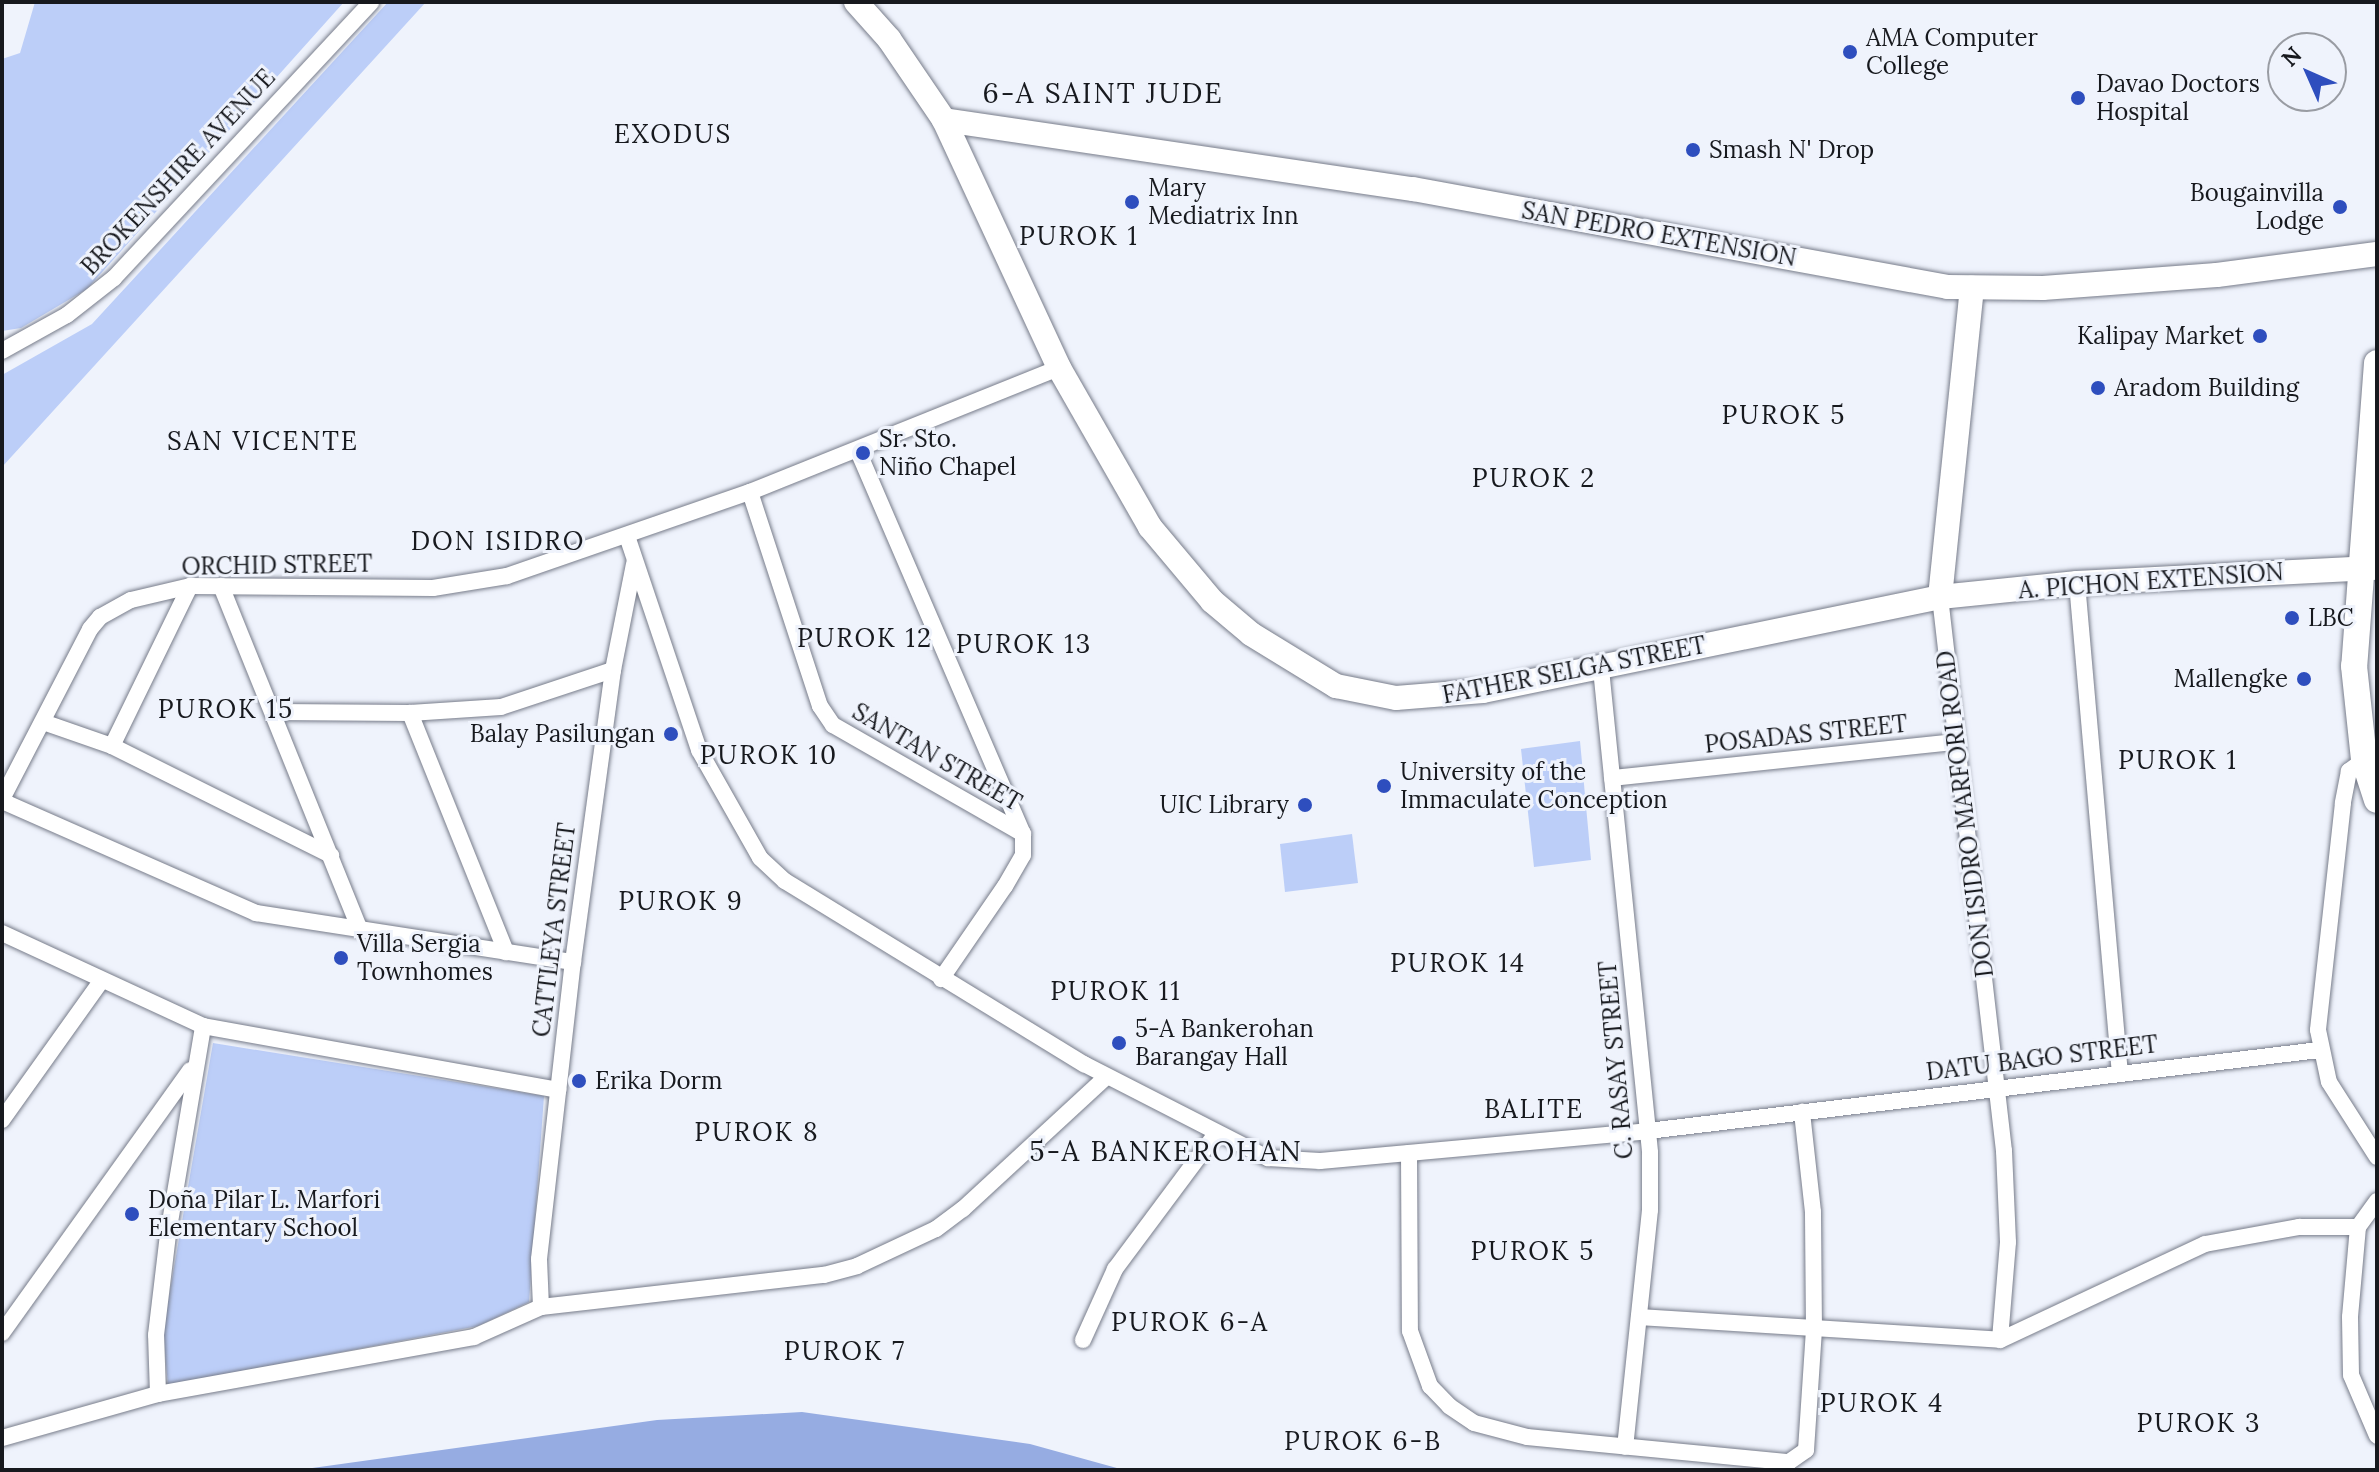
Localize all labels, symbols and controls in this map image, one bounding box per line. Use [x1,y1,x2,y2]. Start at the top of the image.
place label: AMA Computer College [1866,24,2038,80]
north arrow [2267,32,2347,112]
text: N [2276,41,2307,72]
marker: AMA Computer College [1841,43,1859,61]
street label: BROKENSHIRE AVENUE [75,63,281,281]
place label: Davao Doctors Hospital [2096,70,2260,126]
district label: 6-A SAINT JUDE [982,76,1224,110]
marker: Davao Doctors Hospital [2067,87,2089,109]
district label: EXODUS [614,118,732,150]
place label: Smash N' Drop [1709,136,1874,164]
marker: Smash N' Drop [1684,141,1702,159]
place label: Mary Mediatrix Inn [1148,174,1299,230]
place label: Bougainvilla Lodge [2190,179,2324,235]
marker: Mary Mediatrix Inn [1123,193,1141,211]
street label: SAN PEDRO EXTENSION [1519,196,1799,272]
marker: Bougainvilla Lodge [2331,198,2349,216]
district label: PUROK 1 [1019,220,1139,252]
place label: Kalipay Market [2077,322,2244,350]
marker: Kalipay Market [2251,327,2269,345]
place label: Aradom Building [2114,374,2299,402]
marker: Aradom Building [2089,379,2107,397]
district label: PUROK 5 [1722,399,1846,431]
district label: SAN VICENTE [167,425,359,457]
place label: Sr. Sto. Niño Chapel [879,425,1016,481]
marker: Sr. Sto. Niño Chapel [854,444,872,462]
district label: PUROK 2 [1472,462,1596,494]
district label: DON ISIDRO [411,525,585,557]
street label: ORCHID STREET [181,549,373,581]
street label: A. PICHON EXTENSION [2017,557,2285,605]
place label: LBC [2308,604,2354,632]
marker: LBC [2283,609,2301,627]
district label: PUROK 12 [797,622,933,654]
district label: PUROK 13 [956,628,1092,660]
street label: FATHER SELGA STREET [1440,630,1708,710]
street label: DON ISIDRO MARFORI ROAD [1931,649,1999,979]
place label: Mallengke [2173,665,2288,693]
marker: Mallengke [2295,670,2313,688]
district label: PUROK 15 [158,693,294,725]
street label: SANTAN STREET [847,697,1027,817]
street label: POSADAS STREET [1703,709,1909,759]
place label: Balay Pasilungan [470,720,655,748]
marker: Balay Pasilungan [662,725,680,743]
district label: PUROK 10 [700,739,838,771]
district label: PUROK 1 [2118,744,2238,776]
place label: University of the Immaculate Conception [1400,758,1668,814]
marker: University of the Immaculate Conception [1375,777,1393,795]
place label: UIC Library [1159,791,1289,819]
marker: UIC Library [1296,796,1314,814]
street label: CATTLEYA STREET [527,821,581,1039]
district label: PUROK 9 [618,885,744,917]
place label: Villa Sergia Townhomes [357,930,493,986]
district label: PUROK 14 [1390,947,1526,979]
marker: Villa Sergia Townhomes [332,949,350,967]
street label: C. RASAY STREET [1593,960,1639,1160]
district label: PUROK 11 [1050,975,1182,1007]
place label: 5-A Bankerohan Barangay Hall [1135,1015,1314,1071]
street label: DATU BAGO STREET [1924,1029,2160,1087]
marker: 5-A Bankerohan Barangay Hall [1110,1034,1128,1052]
place label: Erika Dorm [595,1067,722,1095]
marker: Erika Dorm [570,1072,588,1090]
district label: BALITE [1484,1093,1584,1125]
district label: PUROK 8 [694,1116,820,1148]
district label: 5-A BANKEROHAN [1029,1134,1303,1168]
place label: Doña Pilar L. Marfori Elementary School [148,1186,380,1242]
marker: Doña Pilar L. Marfori Elementary School [123,1205,141,1223]
district label: PUROK 5 [1471,1235,1595,1267]
district label: PUROK 6-A [1111,1306,1269,1338]
district label: PUROK 7 [784,1335,906,1367]
district label: PUROK 4 [1820,1387,1944,1419]
district label: PUROK 3 [2136,1407,2262,1439]
district label: PUROK 6-B [1284,1425,1442,1457]

